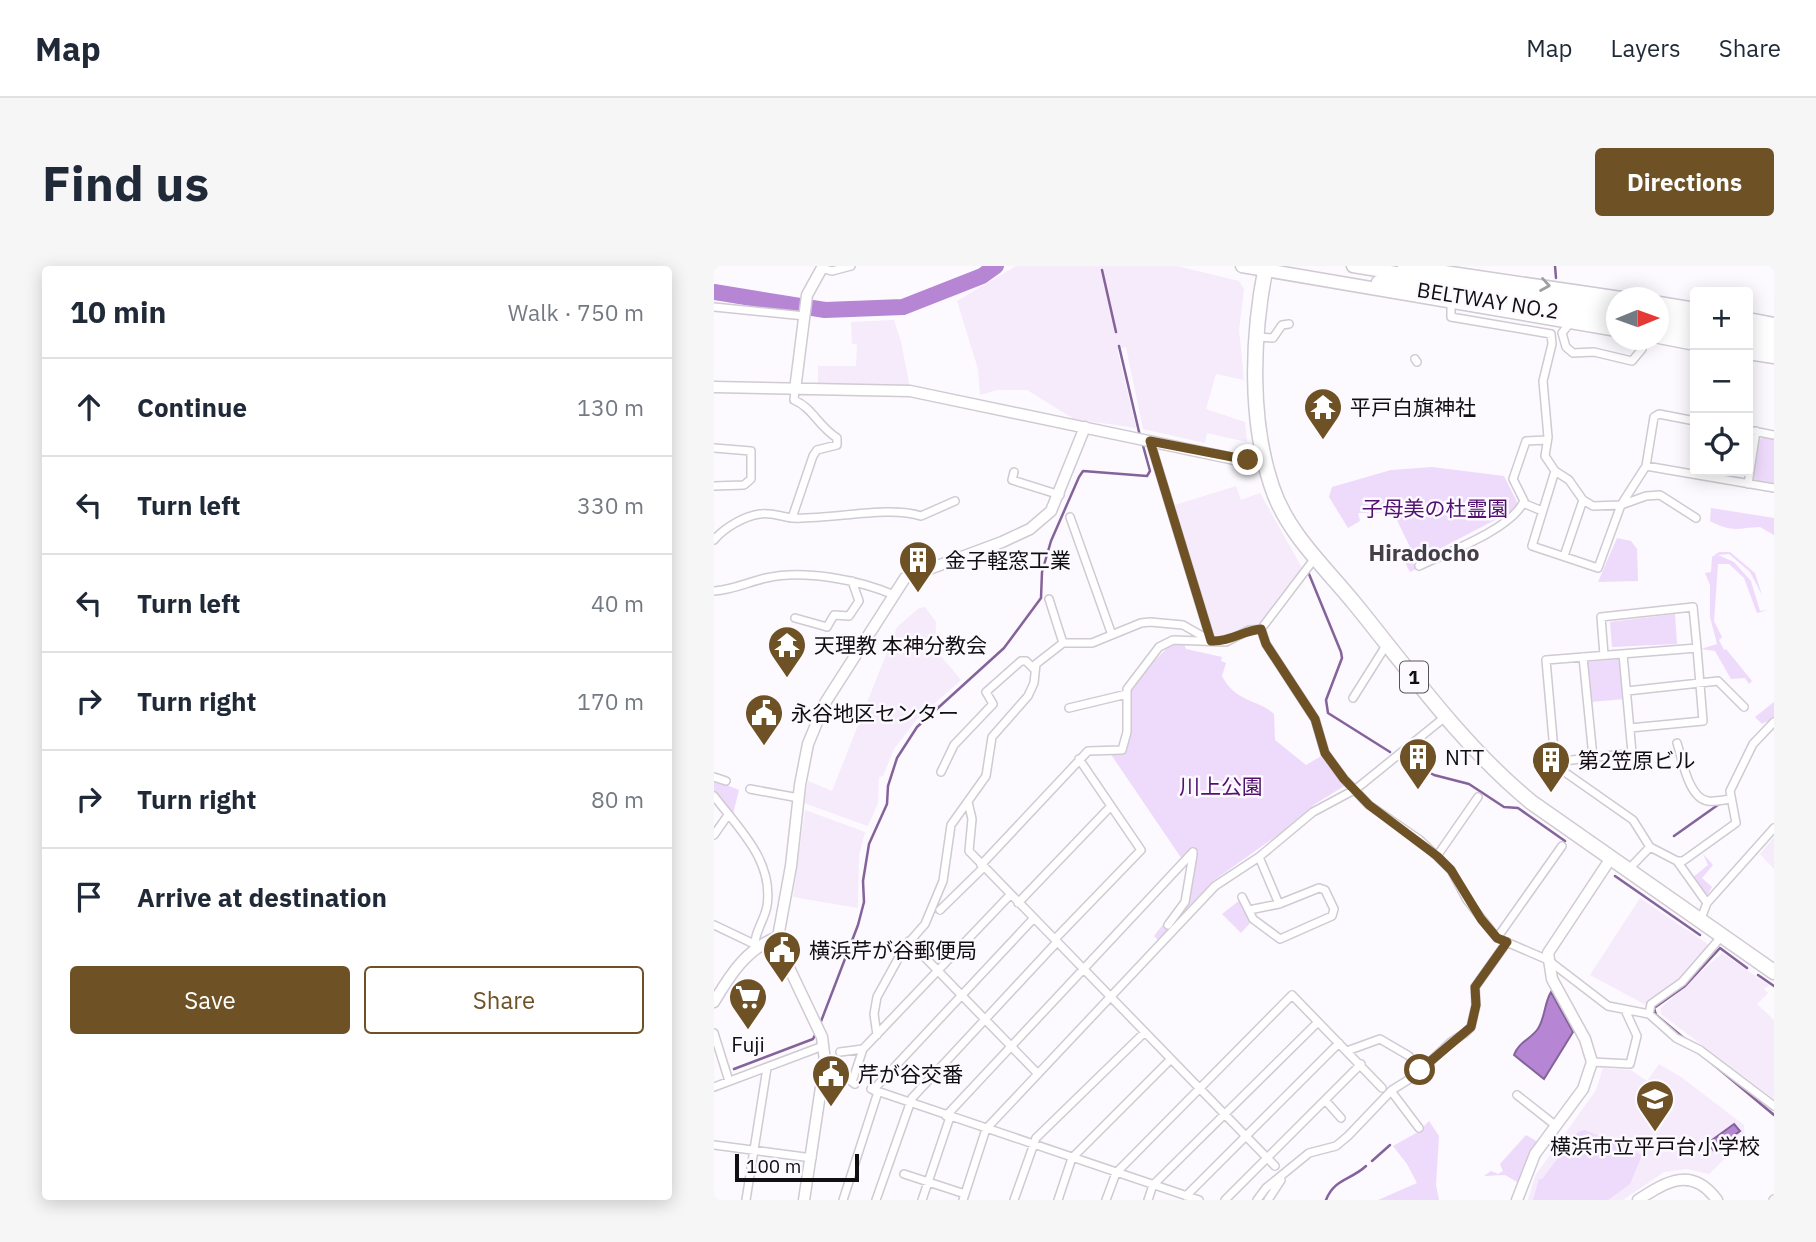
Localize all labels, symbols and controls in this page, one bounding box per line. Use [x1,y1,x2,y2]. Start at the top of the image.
text: Map [35,27,101,70]
text: Map [1526,32,1573,64]
text: Layers [1611,32,1681,64]
text: Share [1719,32,1781,64]
button: Directions [1595,148,1774,216]
text: Find us [42,151,209,214]
street label: BELTWAY NO.2 [1415,275,1561,325]
one-way arrow [1539,277,1551,292]
north arrow [1606,287,1669,350]
map controls [1690,287,1753,476]
button: + [1690,287,1753,350]
text: 10 min [70,292,166,331]
text: Walk · 750 m [508,297,644,327]
button: − [1690,350,1753,413]
temple icon: 平戸白旗神社 [1302,386,1344,441]
icon: ahead [70,388,108,426]
text: Continue [137,390,247,424]
text: 130 m [577,392,644,422]
place label: 平戸白旗神社 [1350,393,1476,421]
button: locate [1690,413,1753,476]
route end [1232,444,1263,475]
icon: left [70,486,108,524]
text: Turn left [137,488,240,522]
text: 330 m [577,490,644,520]
park label: 子母美の杜霊園 [1362,494,1509,522]
district label: Hiradocho [1369,537,1479,567]
building icon: 金子軽窓工業 [897,539,939,594]
place label: 金子軽窓工業 [945,546,1071,574]
icon: left [70,584,108,622]
text: Turn left [137,586,240,620]
text: 40 m [591,588,644,618]
temple icon: 天理教 本神分教会 [766,624,808,679]
place label: 天理教 本神分教会 [814,631,987,659]
road number: 1 [1400,662,1428,692]
icon: right [70,682,108,720]
text: Turn right [137,684,256,718]
text: 170 m [577,686,644,716]
public building icon: 永谷地区センター [743,692,785,747]
place label: 永谷地区センター [791,699,959,727]
building icon: NTT [1397,736,1439,791]
building icon: 第2笠原ビル [1530,739,1572,794]
place label: NTT [1445,743,1484,771]
place label: 第2笠原ビル [1578,746,1696,774]
park label: 川上公園 [1179,772,1263,800]
icon: right [70,780,108,818]
text: Turn right [137,782,256,816]
text: 80 m [591,784,644,814]
icon: arrive [70,878,108,916]
text: Arrive at destination [137,880,387,914]
public building icon: 横浜芹が谷郵便局 [761,929,803,984]
place label: 横浜芹が谷郵便局 [809,936,977,964]
button: Save [70,966,350,1034]
button: Share [364,966,644,1034]
supermarket icon: Fuji [727,976,769,1031]
place label: Fuji [731,1030,765,1058]
public building icon: 芹が谷交番 [810,1053,852,1108]
route start [1404,1054,1435,1085]
place label: 芹が谷交番 [858,1060,963,1088]
school or university icon: 横浜市立平戸台小学校 [1634,1078,1676,1133]
place label: 横浜市立平戸台小学校 [1550,1132,1760,1160]
scale bar [735,1151,859,1183]
text: 100 m [746,1154,801,1178]

